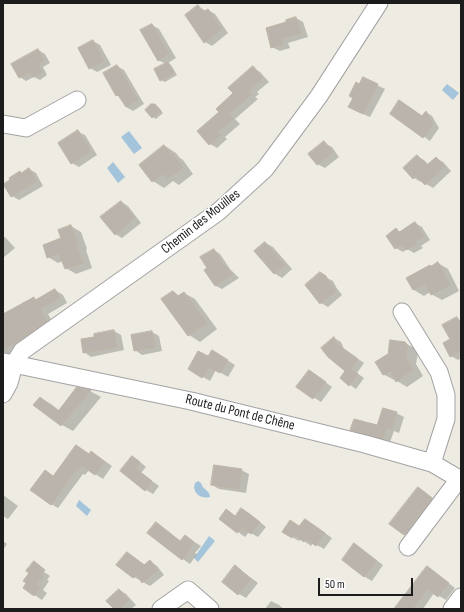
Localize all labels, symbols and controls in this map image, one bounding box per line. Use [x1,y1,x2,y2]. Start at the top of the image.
street label: Chemin des Mouilles [158,186,244,258]
street label: Route du Pont de Chêne [184,391,296,435]
scale bar [320,570,415,596]
text: 50 m [325,577,345,592]

